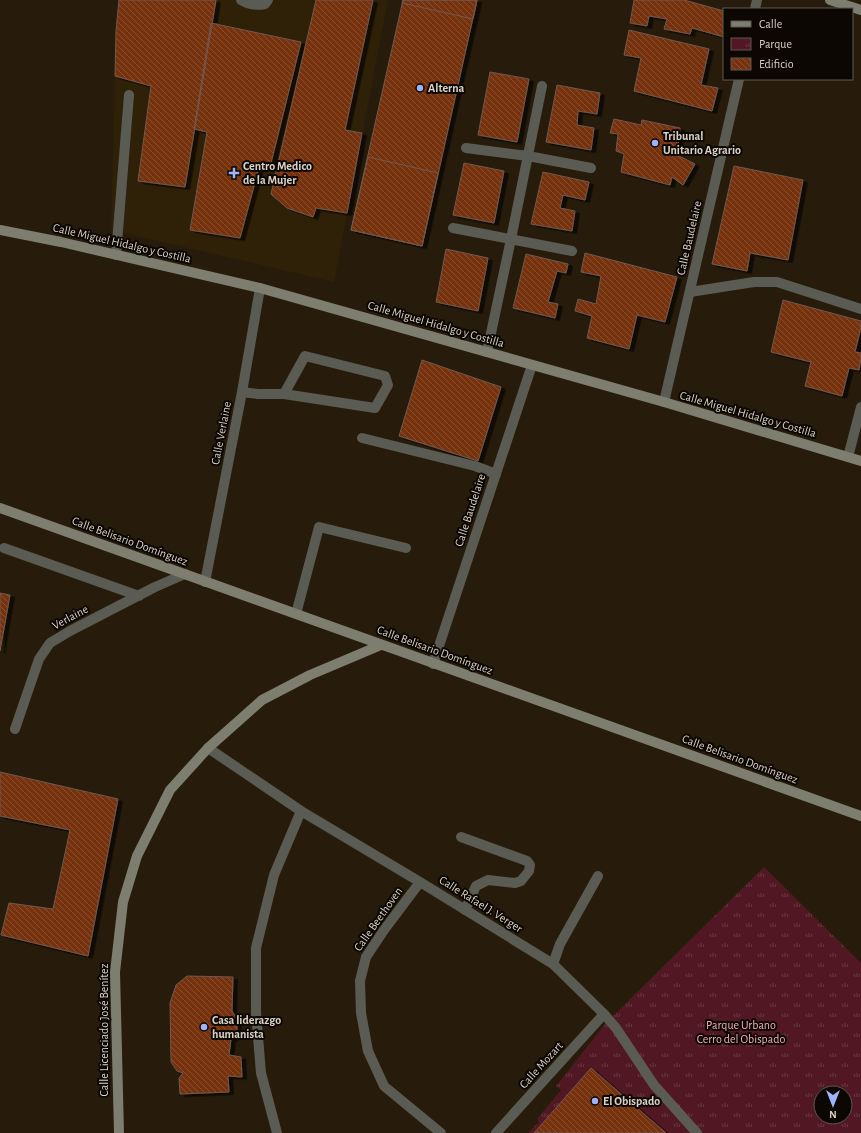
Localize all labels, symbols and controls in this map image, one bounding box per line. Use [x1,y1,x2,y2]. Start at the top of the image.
legend [723,8,853,80]
text: Calle [759,18,782,30]
text: Parque [759,38,792,50]
text: Edificio [759,58,794,70]
place label: Alterna [428,82,465,94]
marker: Alterna [415,83,425,93]
place label: Tribunal Unitario Agrario [663,130,741,156]
marker: Tribunal Unitario Agrario [650,138,660,148]
place label: Centro Medico de la Mujer [243,160,312,187]
marker: Centro Medico de la Mujer [228,167,240,179]
street label: Calle Baudelaire [675,200,703,276]
street label: Calle Miguel Hidalgo y Costilla [52,221,193,266]
street label: Calle Miguel Hidalgo y Costilla [366,299,506,350]
street label: Calle Miguel Hidalgo y Costilla [678,389,818,440]
street label: Calle Verlaine [209,400,233,466]
street label: Calle Baudelaire [453,472,487,548]
street label: Calle Belisario Domínguez [71,514,189,568]
street label: Verlaine [50,603,90,631]
street label: Calle Belisario Domínguez [376,623,494,677]
street label: Calle Belisario Domínguez [681,732,799,786]
street label: Calle Rafael J. Verger [437,874,525,934]
street label: Calle Beethoven [352,885,404,953]
street label: Calle Licenciado José Benítez [98,963,110,1097]
place label: Casa liderazgo humanista [212,1014,281,1040]
park label: Parque Urbano Cerro del Obispado [697,1019,785,1045]
marker: Casa liderazgo humanista [199,1022,209,1032]
street label: Calle Mozart [517,1039,565,1091]
north arrow [813,1085,853,1125]
place label: El Obispado [603,1095,660,1107]
marker: El Obispado [590,1096,600,1106]
text: N [829,1109,837,1120]

